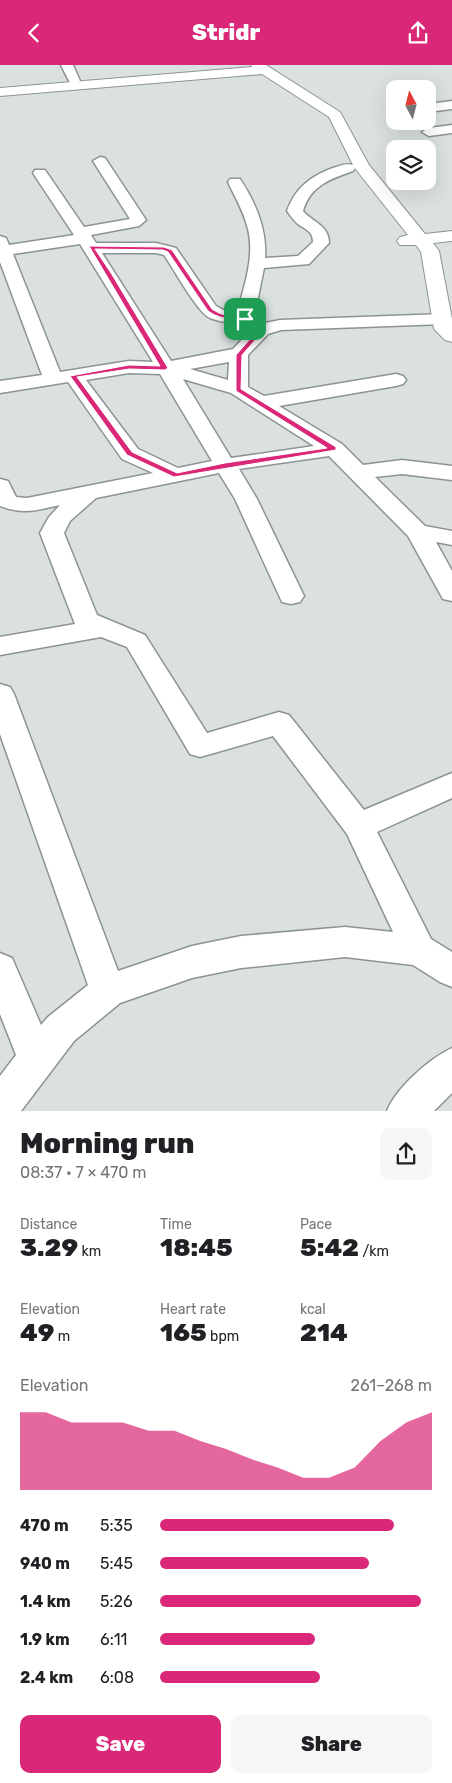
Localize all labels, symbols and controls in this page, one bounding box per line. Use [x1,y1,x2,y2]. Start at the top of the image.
icon: back [20,19,48,47]
text: Stridr [192,19,260,46]
icon: share [404,19,432,47]
north arrow [386,80,436,130]
map controls [386,80,436,190]
button: layers [386,140,436,190]
pin [224,298,266,340]
icon: arrive [231,305,259,333]
text: Morning run [20,1127,194,1160]
button: share [380,1128,432,1180]
text: 08:37 · 7 × 470 m [20,1163,147,1182]
text: Distance [20,1216,77,1233]
text: Time [160,1216,192,1233]
text: Pace [300,1216,332,1233]
text: 3.29 [20,1233,78,1262]
text: 18:45 [160,1233,233,1262]
text: 5:42 [300,1233,359,1262]
text: km [78,1243,101,1260]
text: /km [359,1243,389,1260]
text: Elevation [20,1301,80,1318]
text: Heart rate [160,1301,226,1318]
text: kcal [300,1301,326,1318]
text: 49 [20,1318,54,1347]
text: 165 [160,1318,207,1347]
text: 214 [300,1318,348,1347]
text: m [54,1328,70,1345]
text: bpm [207,1328,239,1345]
text: Elevation [20,1376,89,1395]
text: 261–268 m [351,1376,432,1395]
text: 470 m [20,1516,69,1535]
text: 5:35 [100,1516,133,1535]
text: 940 m [20,1554,70,1573]
text: 5:45 [100,1554,133,1573]
text: 1.4 km [20,1592,71,1611]
text: 5:26 [100,1592,133,1611]
text: 1.9 km [20,1630,70,1649]
text: 6:11 [100,1630,127,1649]
text: 2.4 km [20,1668,73,1687]
text: 6:08 [100,1668,134,1687]
button: Save [20,1715,221,1773]
button: Share [231,1715,432,1773]

